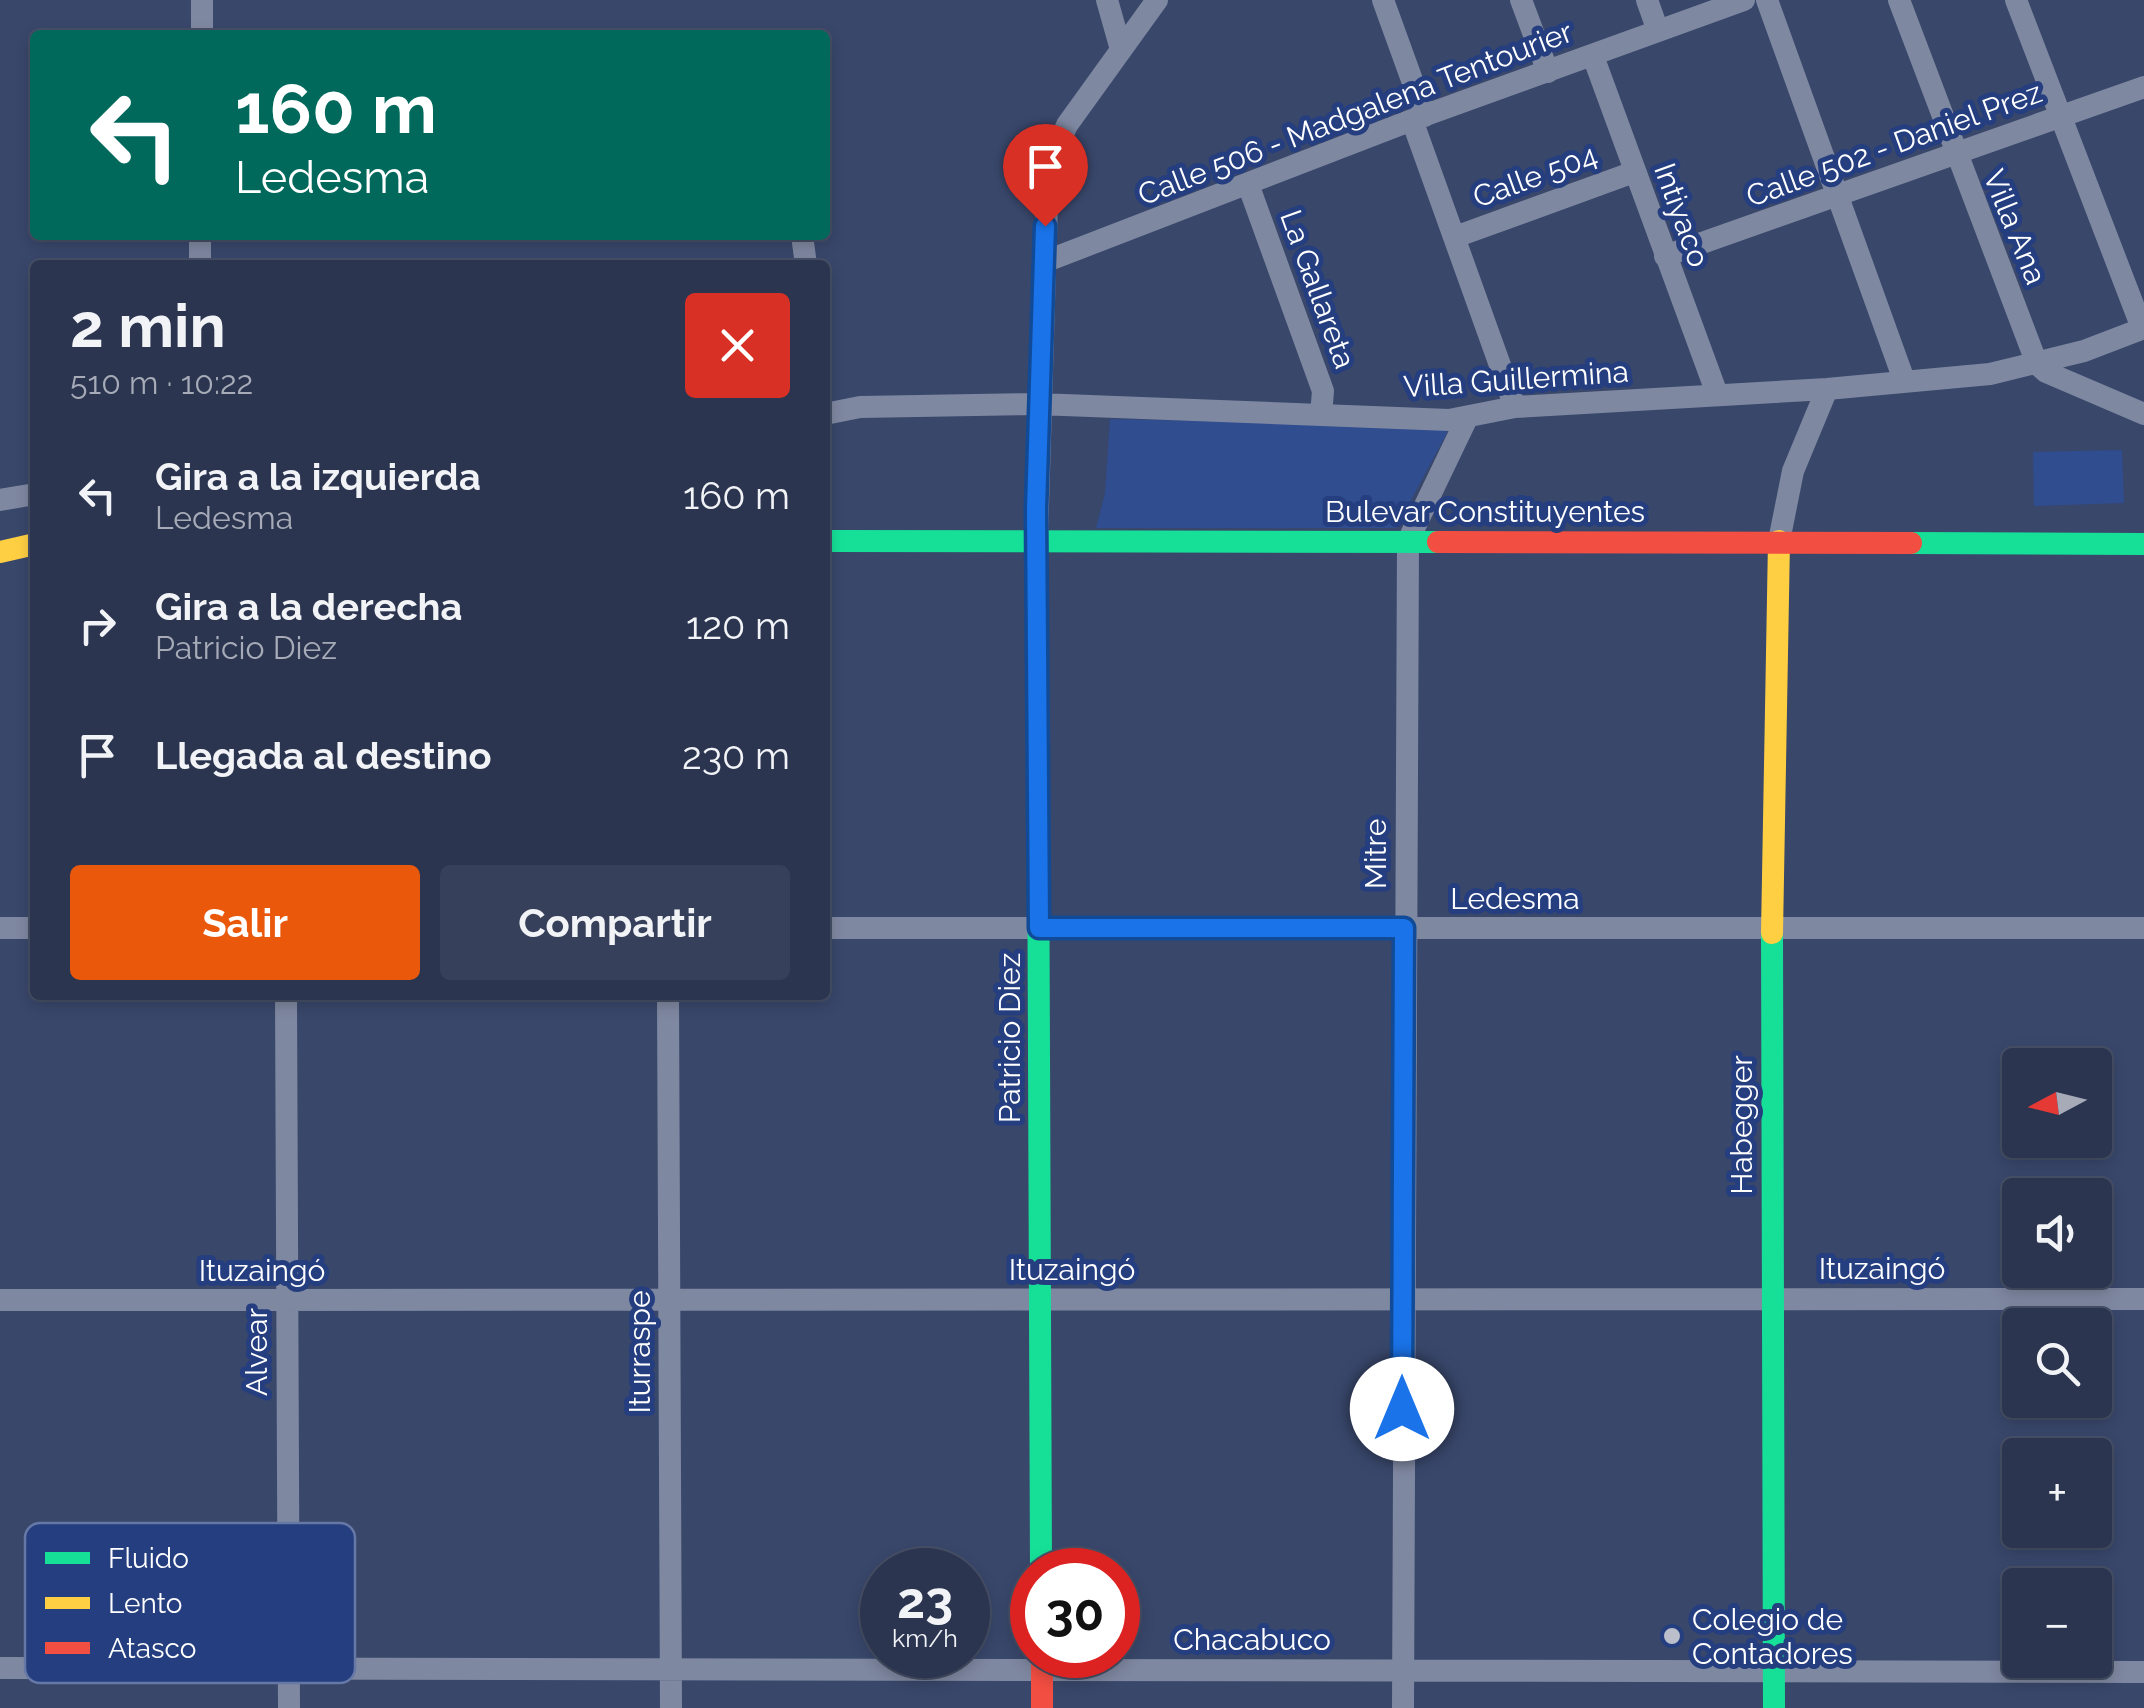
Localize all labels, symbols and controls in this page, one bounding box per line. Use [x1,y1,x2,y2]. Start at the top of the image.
street label: Calle 506 - Madgalena Tentourier [1133,14,1577,212]
text: 160 m [235,67,437,149]
icon: left [70,70,200,200]
street label: Calle 502 - Daniel Prez [1741,74,2047,214]
pin [1003,124,1088,227]
street label: Calle 504 [1468,137,1602,215]
icon: arrive [1018,139,1073,194]
text: Ledesma [235,151,429,204]
street label: Intiyaco [1647,158,1717,272]
street label: Villa Ana [1976,165,2054,289]
street label: La Gallareta [1273,205,1363,373]
text: 2 min [70,291,226,361]
button: close [685,293,790,398]
street label: Villa Guillermina [1402,354,1630,404]
text: 510 m · 10:22 [70,364,253,401]
text: Gira a la izquierda [155,454,481,499]
icon: left [70,468,125,523]
text: 160 m [683,473,790,518]
street label: Bulevar Constituyentes [1325,494,1645,529]
text: Ledesma [155,499,293,536]
text: Gira a la derecha [155,584,462,629]
icon: right [70,598,125,653]
text: 120 m [686,603,790,648]
text: Patricio Diez [155,629,337,666]
icon: arrive [70,728,125,783]
text: Llegada al destino [155,733,492,778]
text: 230 m [682,733,790,778]
street label: Mitre [1358,819,1393,889]
button: Salir [70,865,420,980]
button: Compartir [440,865,790,980]
street label: Ledesma [1450,881,1580,916]
street label: Patricio Diez [992,953,1027,1123]
north arrow [2002,1048,2112,1158]
map controls [2002,1048,2112,1678]
street label: Habegger [1724,1055,1759,1195]
button: sound [2002,1178,2112,1288]
street label: Ituzaingó [1819,1251,1945,1286]
street label: Ituzaingó [1009,1252,1135,1287]
street label: Ituzaingó [199,1253,325,1288]
street label: Iturraspe [622,1290,657,1414]
street label: Alvear [239,1308,274,1396]
button: search [2002,1308,2112,1418]
position arrow [1350,1357,1454,1461]
button: + [2002,1438,2112,1548]
legend [25,1523,355,1683]
text: Fluido [108,1542,189,1575]
speed limit sign: 30 [1010,1548,1140,1678]
button: − [2002,1568,2112,1678]
text: 23 [897,1571,953,1630]
text: Lento [108,1587,182,1620]
place label: Colegio de Contadores [1692,1602,1853,1671]
street label: Chacabuco [1173,1622,1331,1657]
text: km/h [892,1623,958,1653]
marker: Colegio de Contadores [1661,1625,1683,1647]
text: Atasco [108,1632,196,1665]

